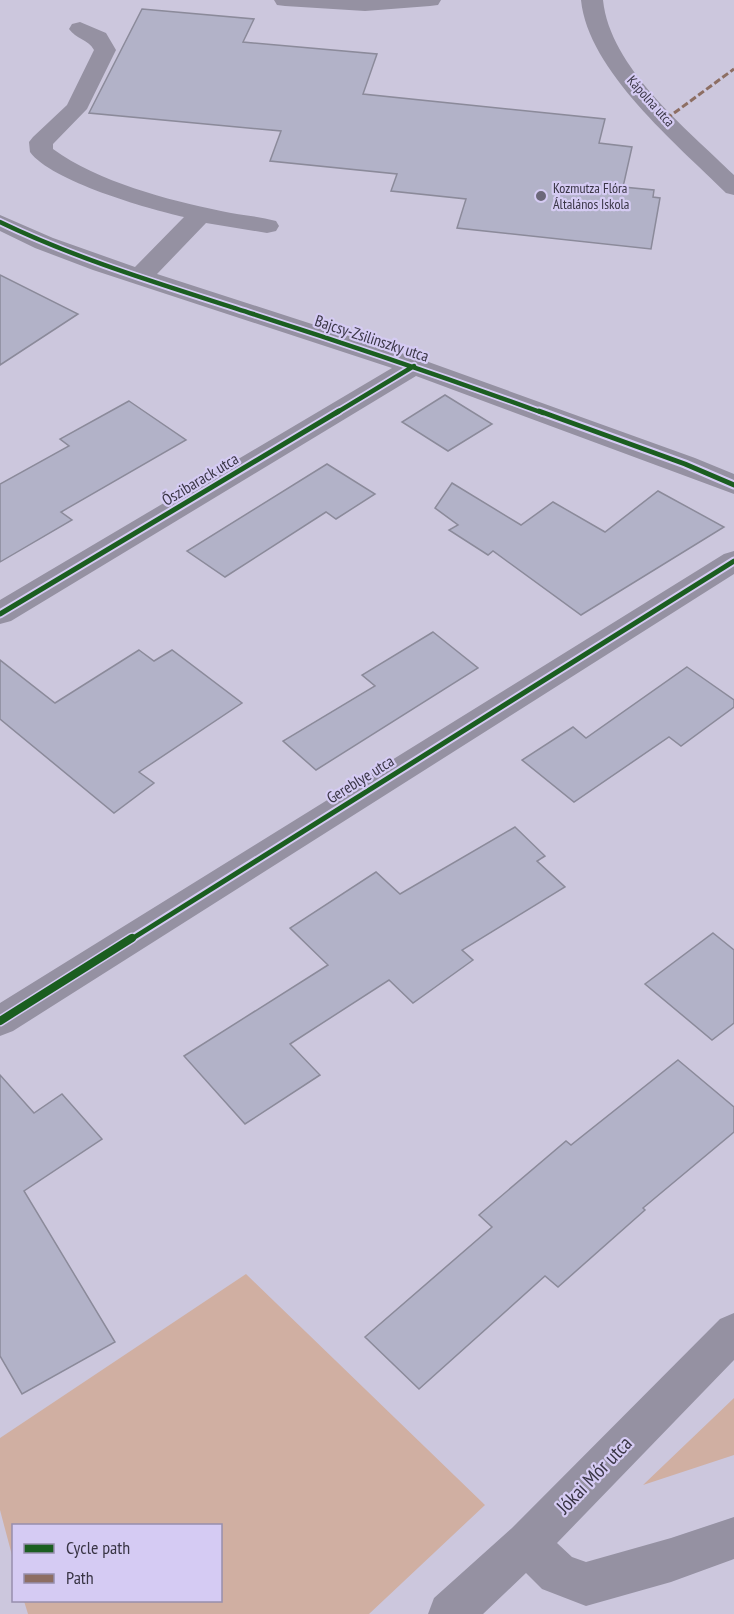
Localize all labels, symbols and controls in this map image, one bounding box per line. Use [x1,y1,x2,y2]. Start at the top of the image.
street label: Kápolna utca [623,72,679,130]
place label: Kozmutza Flóra Általános Iskola [553,179,629,213]
marker: Kozmutza Flóra Általános Iskola [534,189,548,203]
street label: Bajcsy-Zsilinszky utca [312,310,432,366]
street label: Őszibarack utca [158,448,242,510]
street label: Gereblye utca [323,751,397,807]
street label: Jókai Mór utca [550,1431,637,1520]
legend [12,1524,222,1602]
text: Cycle path [66,1536,130,1559]
text: Path [66,1566,94,1589]

